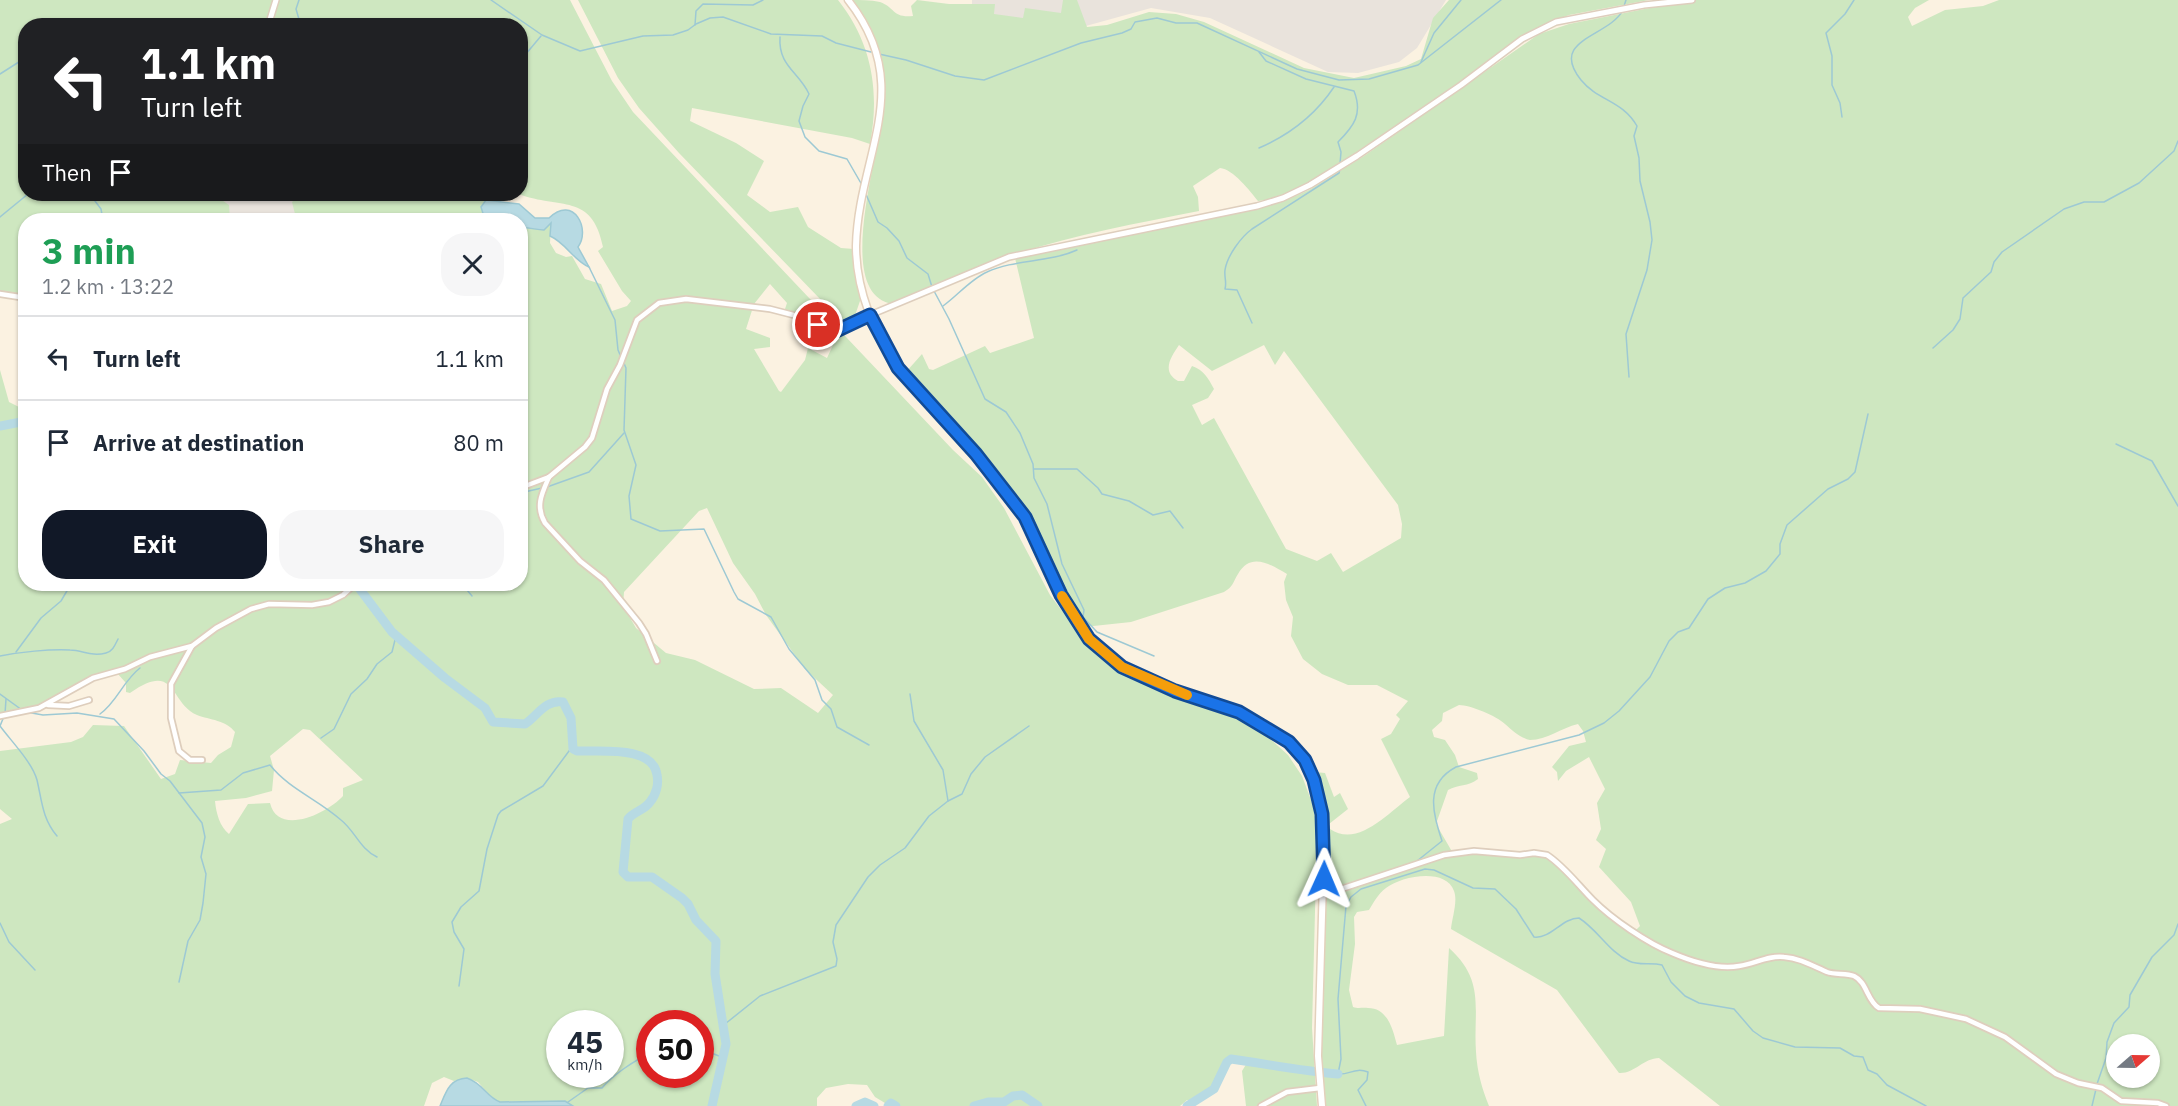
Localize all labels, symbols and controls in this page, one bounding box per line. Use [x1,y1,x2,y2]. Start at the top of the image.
text: 1.1 km [141,36,276,91]
icon: left [42,42,120,120]
text: Turn left [141,89,242,124]
icon: arrive [104,156,137,189]
text: Then [42,158,92,187]
text: 3 min [42,227,136,274]
button: close [441,233,504,296]
text: 1.2 km · 13:22 [42,273,174,300]
pin [792,299,843,350]
icon: arrive [801,308,834,341]
icon: left [42,342,75,375]
text: Turn left [93,344,181,373]
text: 1.1 km [436,344,504,373]
icon: arrive [42,426,75,459]
text: Arrive at destination [93,428,304,457]
text: 80 m [453,428,504,457]
button: Exit [42,510,267,579]
button: Share [279,510,504,579]
position arrow [1292,847,1356,911]
speed limit sign: 50 [636,1010,714,1088]
text: 45 [567,1022,603,1061]
north arrow [2106,1034,2160,1088]
map controls [2106,1034,2160,1088]
text: km/h [567,1055,603,1074]

